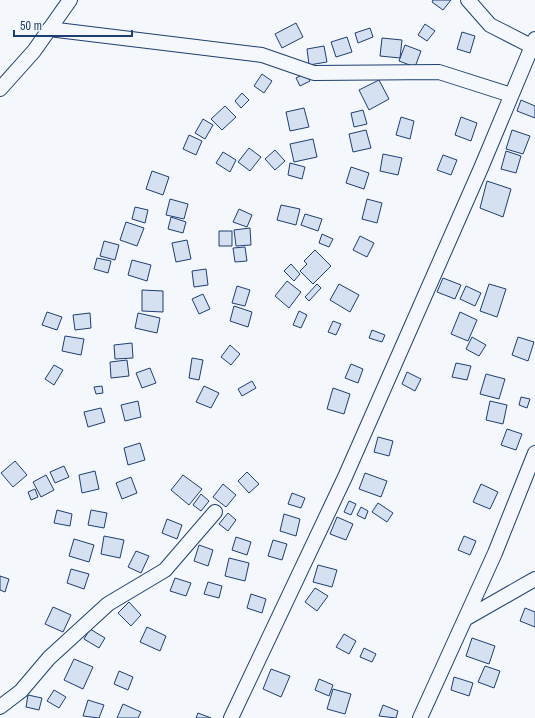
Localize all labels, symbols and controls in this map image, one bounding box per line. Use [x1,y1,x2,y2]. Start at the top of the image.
scale bar [14,12,132,38]
text: 50 m [20,18,42,34]

